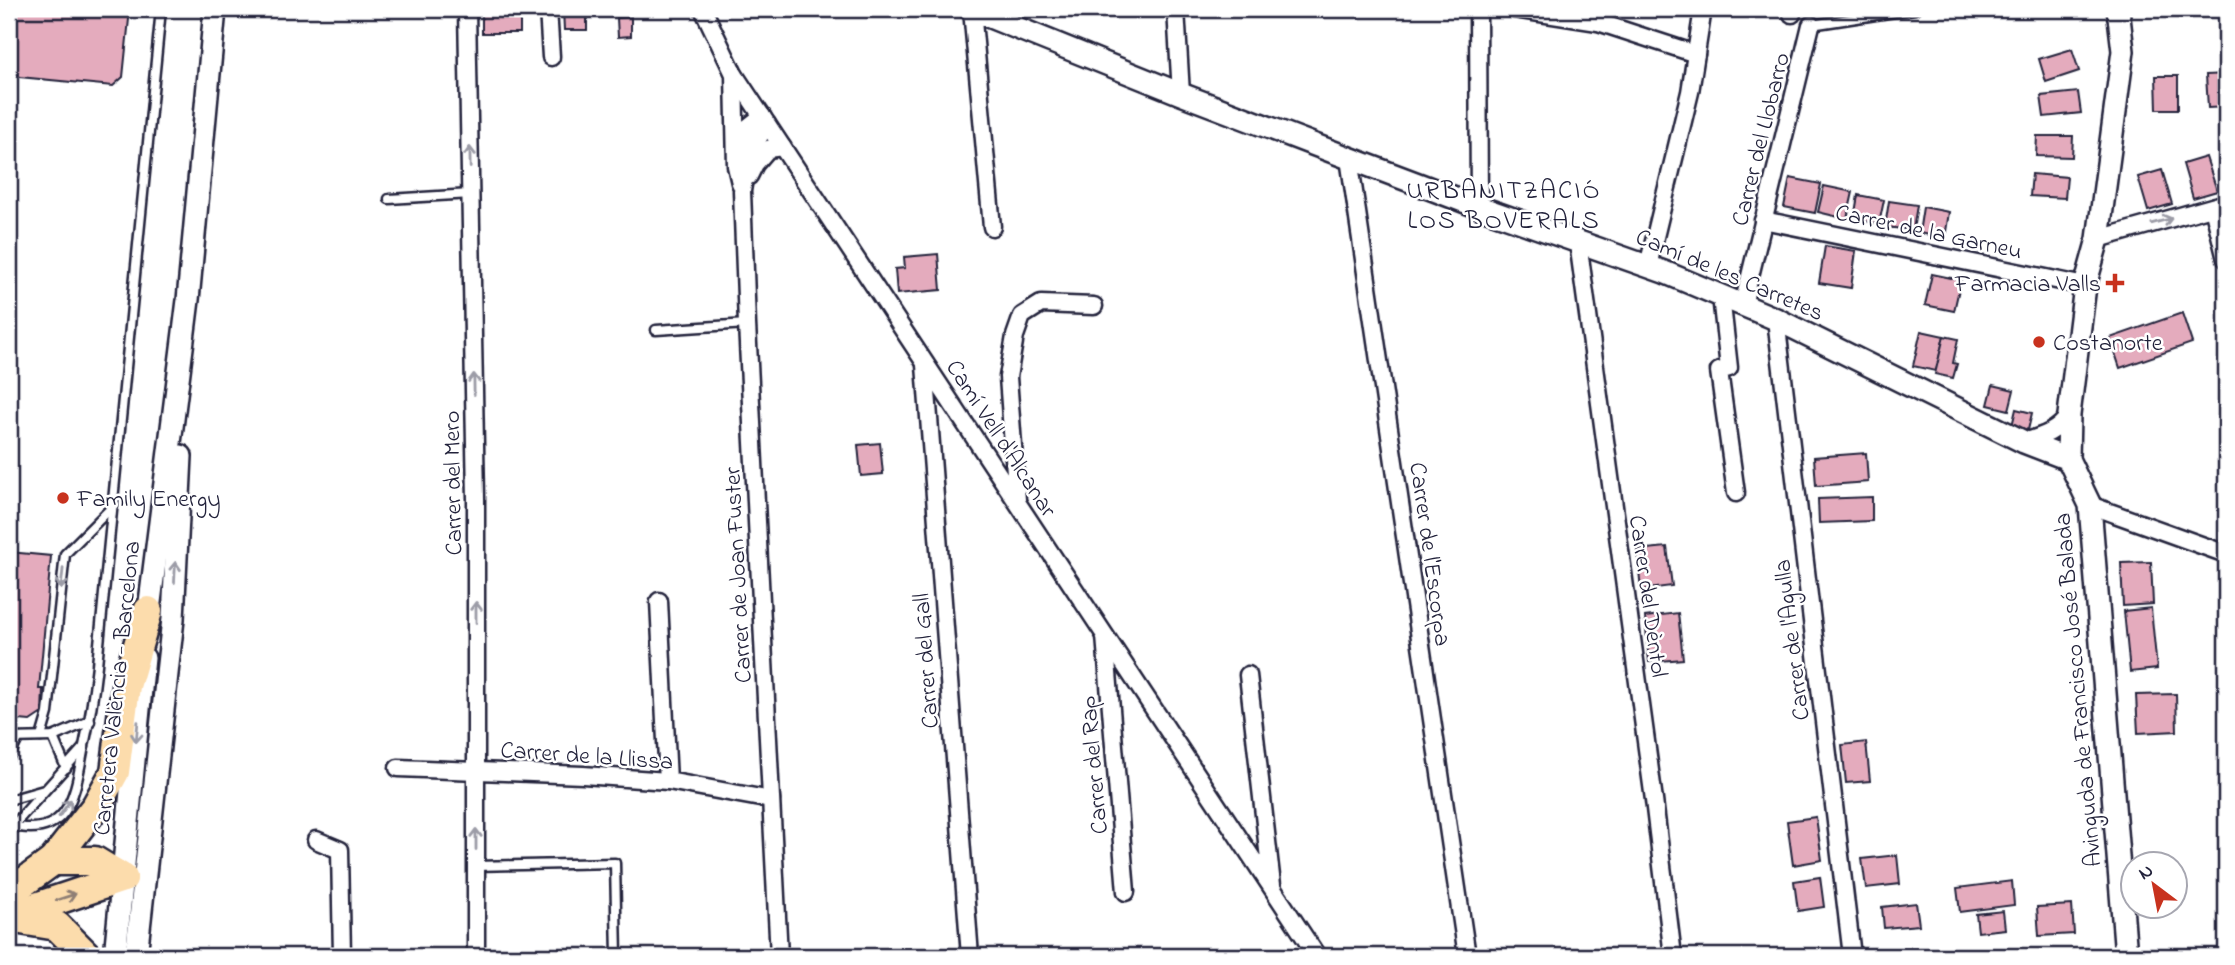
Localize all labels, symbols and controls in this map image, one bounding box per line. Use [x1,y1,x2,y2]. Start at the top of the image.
street label: Carrer del Llobarro [1724,49,1801,230]
one-way arrow [463,145,477,168]
district label: URBANITZACIÓ LOS BOVERALS [1406,173,1602,241]
street label: Carrer de la Garneu [1832,197,2025,270]
one-way arrow [2151,214,2173,227]
street label: Camí de les Carretes [1630,221,1828,332]
place label: Farmacia Valls [1954,268,2101,303]
marker: Farmacia Valls [2107,275,2123,291]
place label: Costanorte [2053,327,2163,362]
marker: Costanorte [2031,334,2047,350]
street label: Camí Vell d'Alcanar [936,354,1064,526]
one-way arrow [467,373,481,396]
street label: Carrer del Mero [436,410,473,556]
street label: Carrer de l'Escorpa [1398,460,1459,649]
street label: Carrer de Joan Fuster [716,465,763,684]
place label: Family Energy [76,483,221,519]
marker: Family Energy [55,490,71,506]
street label: Avinguda de Francisco José Balada [2047,511,2112,868]
street label: Carrer del Dèntol [1618,513,1675,680]
street label: Carretera València - Barcelona [86,539,151,837]
street label: Carrer de l'Agulla [1766,557,1821,722]
one-way arrow [169,560,182,583]
one-way arrow [55,567,68,590]
street label: Carrer del Gall [905,592,950,730]
one-way arrow [469,600,483,623]
street label: Carrer del Rap [1072,694,1119,835]
one-way arrow [130,720,143,743]
street label: Carrer de la Llissa [499,734,674,781]
one-way arrow [58,799,72,818]
one-way arrow [469,828,483,851]
north arrow [2120,850,2190,920]
text: N [2134,858,2159,888]
one-way arrow [54,889,76,902]

